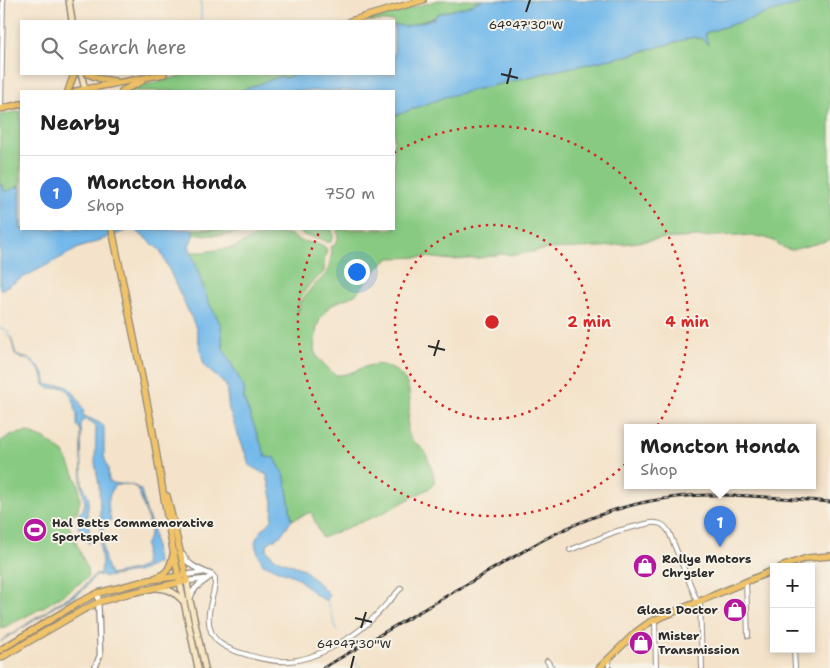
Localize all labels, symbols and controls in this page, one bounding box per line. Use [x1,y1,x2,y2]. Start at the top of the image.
text: 64°47'30"W [489,17,563,33]
search box [20,20,395,75]
icon: search [38,34,66,62]
text: Search here [78,35,187,60]
text: Nearby [40,109,120,137]
text: Moncton Honda [87,170,246,195]
text: 1 [52,183,60,204]
text: 750 m [324,183,375,204]
text: Shop [87,195,124,216]
your location [344,259,370,285]
text: 2 min [567,312,611,332]
text: 4 min [665,312,709,332]
centre of rings [483,313,501,331]
popup [624,424,816,489]
text: Moncton Honda [640,434,800,459]
text: Shop [640,459,678,480]
pin: 1 [704,506,736,547]
place label: Hal Betts Commemorative Sportsplex [52,515,214,545]
sports icon: Hal Betts Commemorative Sportsplex [22,517,48,543]
place label: Rallye Motors Chrysler [662,551,751,581]
shop icon: Rallye Motors Chrysler [632,553,658,579]
map controls [770,563,815,653]
button: + [770,563,815,608]
shop icon: Glass Doctor [722,597,748,623]
place label: Glass Doctor [637,602,719,618]
button: − [770,608,815,653]
place label: Mister Transmission [658,628,739,658]
shop icon: Mister Transmission [628,630,654,656]
text: 64°47'30"W [317,636,391,652]

